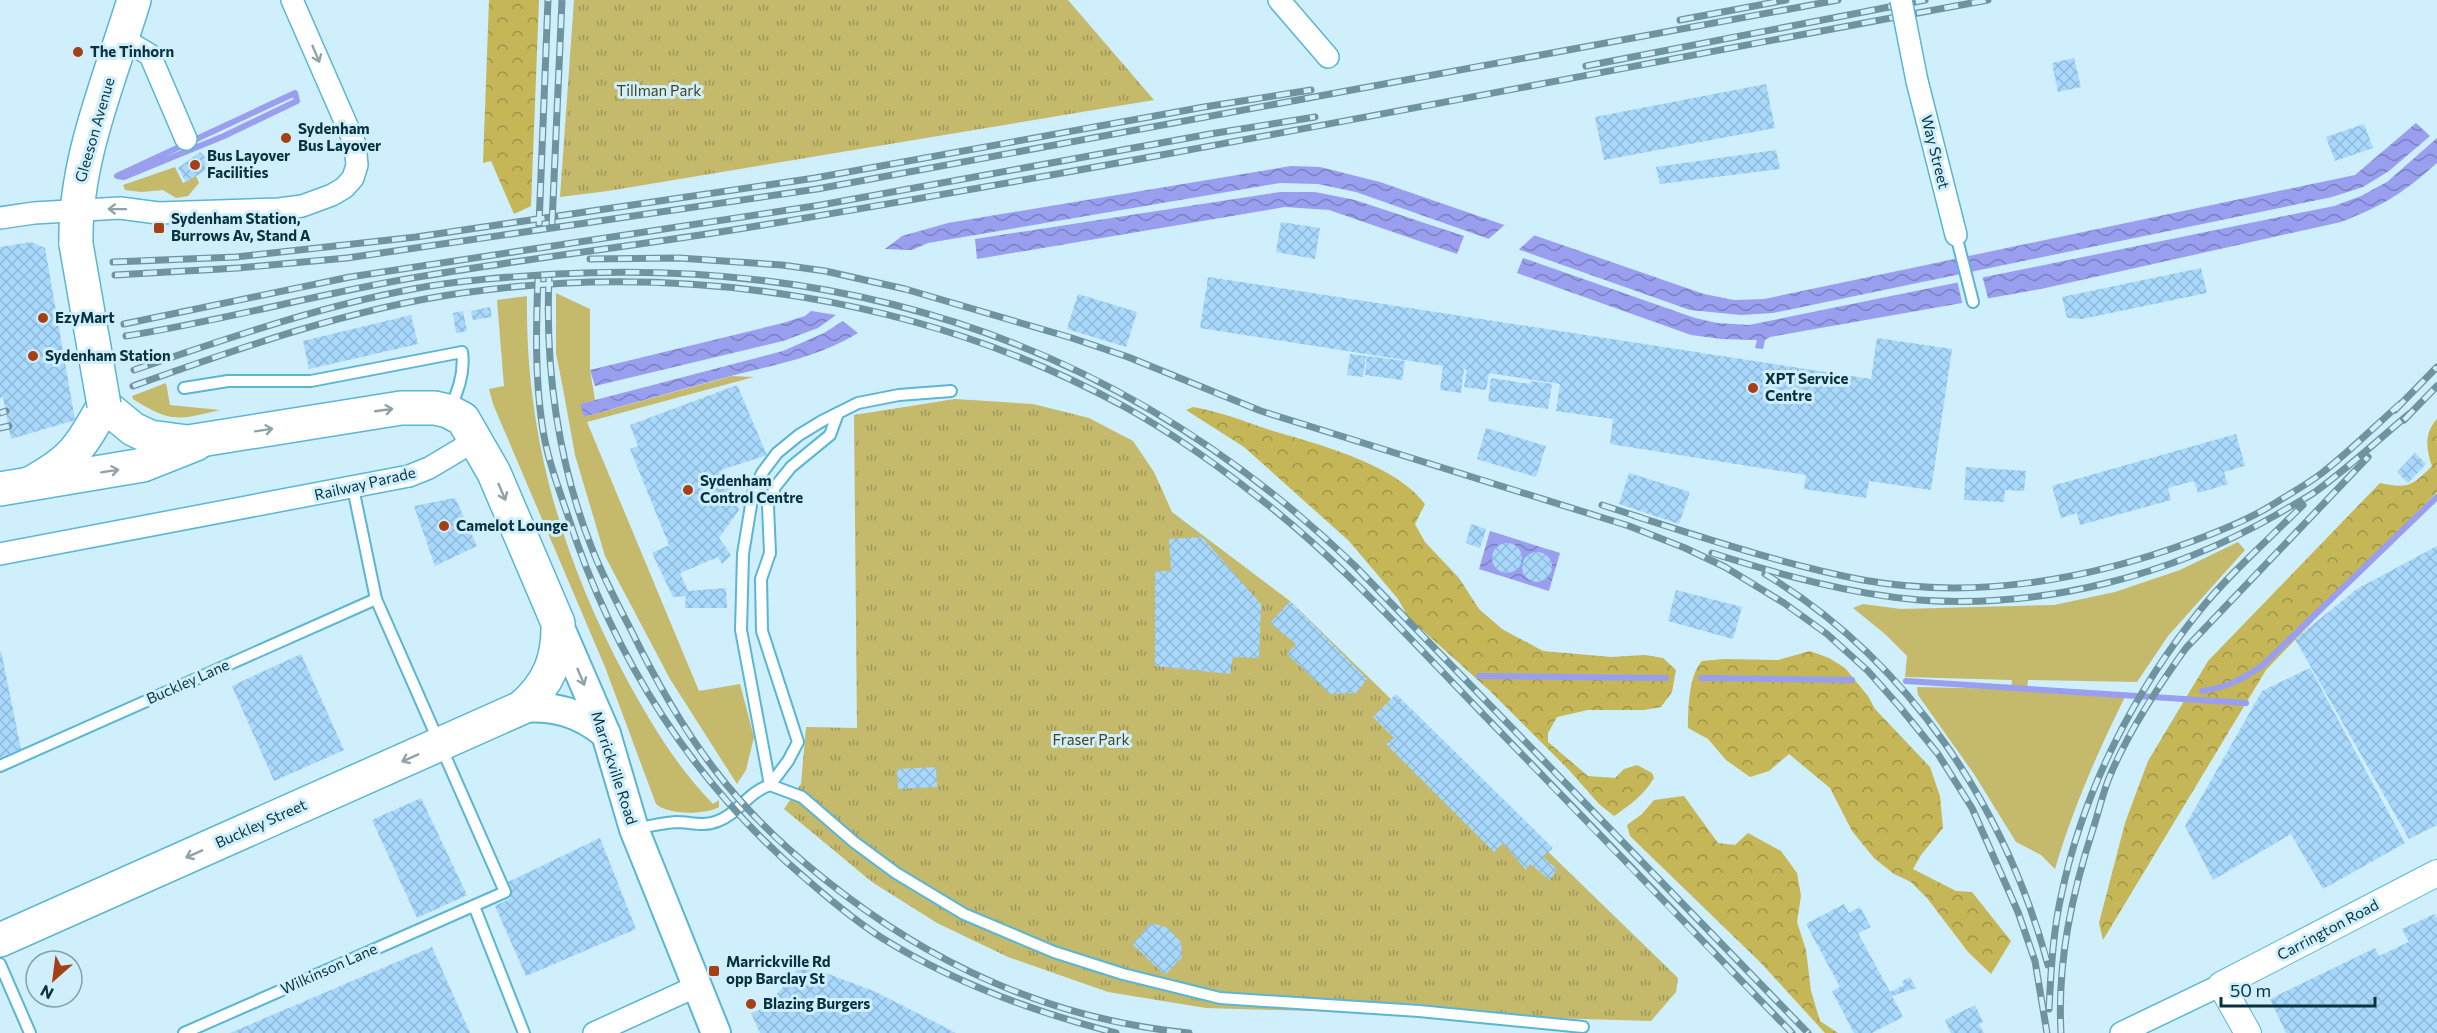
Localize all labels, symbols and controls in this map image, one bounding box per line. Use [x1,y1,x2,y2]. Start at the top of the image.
place label: The Tinhorn [90,42,174,60]
one-way arrow [310,44,322,62]
marker: The Tinhorn [71,45,85,59]
street label: Gleeson Avenue [71,75,118,184]
park label: Tillman Park [617,81,701,99]
street label: Way Street [1918,113,1954,190]
place label: Sydenham Bus Layover [298,119,381,154]
marker: Sydenham Bus Layover [279,131,293,145]
place label: Bus Layover Facilities [207,146,290,181]
marker: Bus Layover Facilities [188,158,202,172]
one-way arrow [108,203,128,214]
place label: Sydenham Station, Burrows Av, Stand A [171,209,311,244]
marker: Sydenham Station, Burrows Av, Stand A [152,221,166,235]
place label: EzyMart [55,308,115,326]
marker: EzyMart [36,311,50,325]
place label: Sydenham Station [45,346,171,364]
marker: Sydenham Station [26,349,40,363]
place label: XPT Service Centre [1765,369,1849,404]
marker: XPT Service Centre [1746,381,1760,395]
one-way arrow [373,405,393,416]
one-way arrow [253,424,273,435]
street label: Railway Parade [312,463,417,503]
one-way arrow [99,465,119,476]
place label: Sydenham Control Centre [700,471,803,506]
one-way arrow [497,483,508,501]
marker: Sydenham Control Centre [681,483,695,497]
place label: Camelot Lounge [456,516,568,534]
marker: Camelot Lounge [437,519,451,533]
street label: Buckley Lane [143,655,232,707]
one-way arrow [576,667,588,685]
street label: Marrickville Road [588,709,642,827]
park label: Fraser Park [1052,730,1130,748]
one-way arrow [402,752,420,764]
street label: Buckley Street [212,795,309,851]
one-way arrow [185,849,203,860]
street label: Carrington Road [2274,895,2381,963]
street label: Wilkinson Lane [278,939,380,997]
north arrow [24,949,84,1009]
place label: Marrickville Rd opp Barclay St [726,952,831,987]
marker: Marrickville Rd opp Barclay St [707,964,721,978]
scale bar [2221,970,2376,1008]
text: 50 m [2230,979,2271,1001]
text: N [37,981,56,1004]
place label: Blazing Burgers [763,994,870,1012]
marker: Blazing Burgers [744,997,758,1011]

